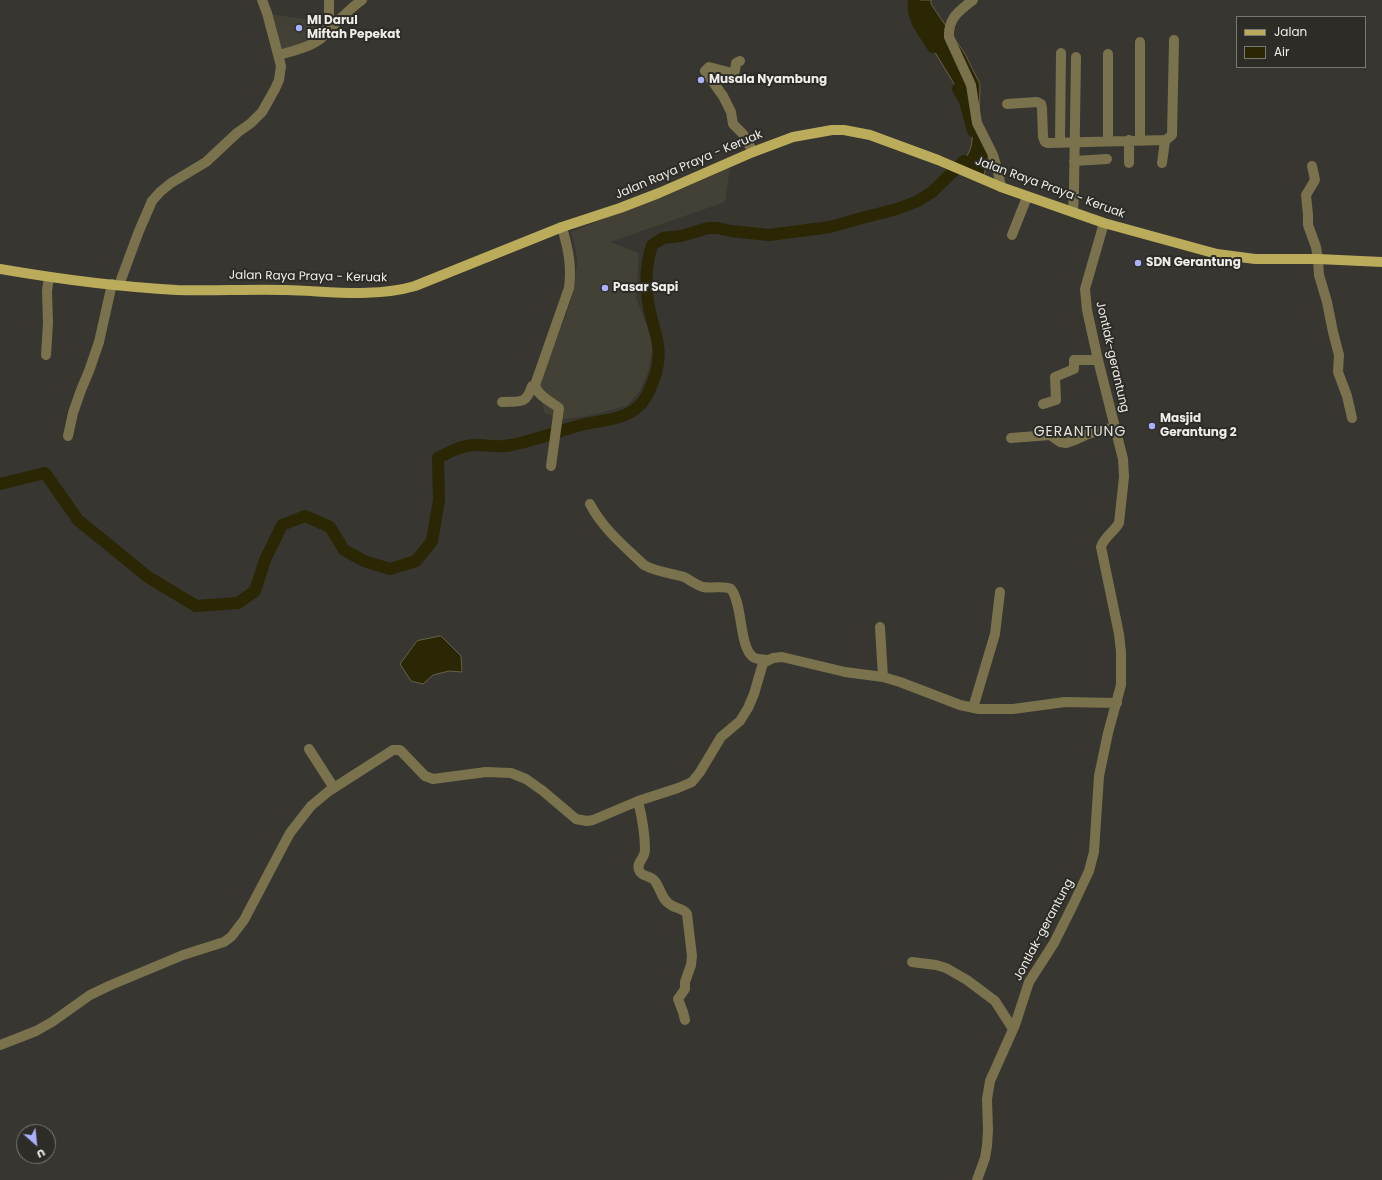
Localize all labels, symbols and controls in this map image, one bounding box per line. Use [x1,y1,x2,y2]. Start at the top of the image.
place label: MI Darul Miftah Pepekat [307,14,400,42]
legend [1236,16,1366,68]
marker: MI Darul Miftah Pepekat [294,23,304,33]
text: Jalan [1274,23,1307,40]
text: Air [1274,43,1290,60]
place label: Musala Nyambung [709,73,827,87]
marker: Musala Nyambung [696,75,706,85]
street label: Jalan Raya Praya - Keruak [613,127,765,203]
street label: Jalan Raya Praya - Keruak [973,154,1127,222]
place label: SDN Gerantung [1146,256,1241,270]
marker: SDN Gerantung [1133,258,1143,268]
street label: Jalan Raya Praya - Keruak [229,268,387,286]
place label: Pasar Sapi [613,281,678,295]
marker: Pasar Sapi [600,283,610,293]
street label: Jontlak-gerantung [1092,300,1132,414]
place label: Masjid Gerantung 2 [1160,412,1236,440]
marker: Masjid Gerantung 2 [1147,421,1157,431]
district label: GERANTUNG [1034,424,1126,440]
street label: Jontlak-gerantung [1011,876,1077,984]
north arrow [16,1124,56,1164]
text: U [34,1145,48,1163]

